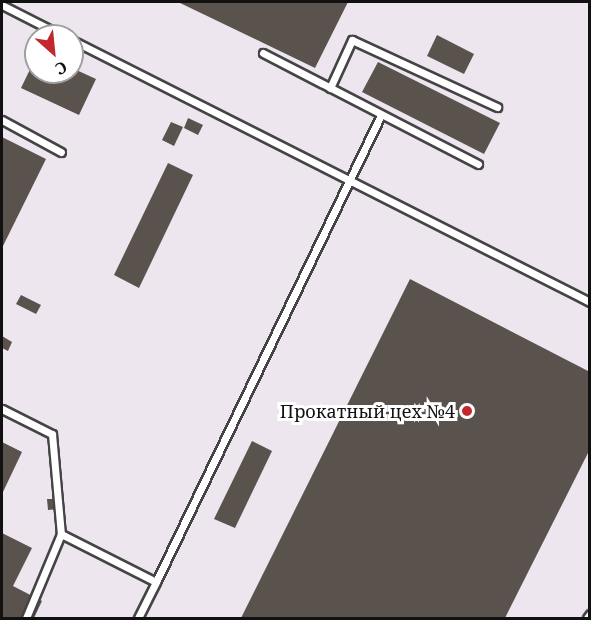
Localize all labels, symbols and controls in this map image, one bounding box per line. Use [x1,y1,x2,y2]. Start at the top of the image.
north arrow [24,24,84,84]
text: С [52,56,71,80]
place label: Прокатный цех №4 [280,400,455,422]
marker: Прокатный цех №4 [460,404,474,418]

